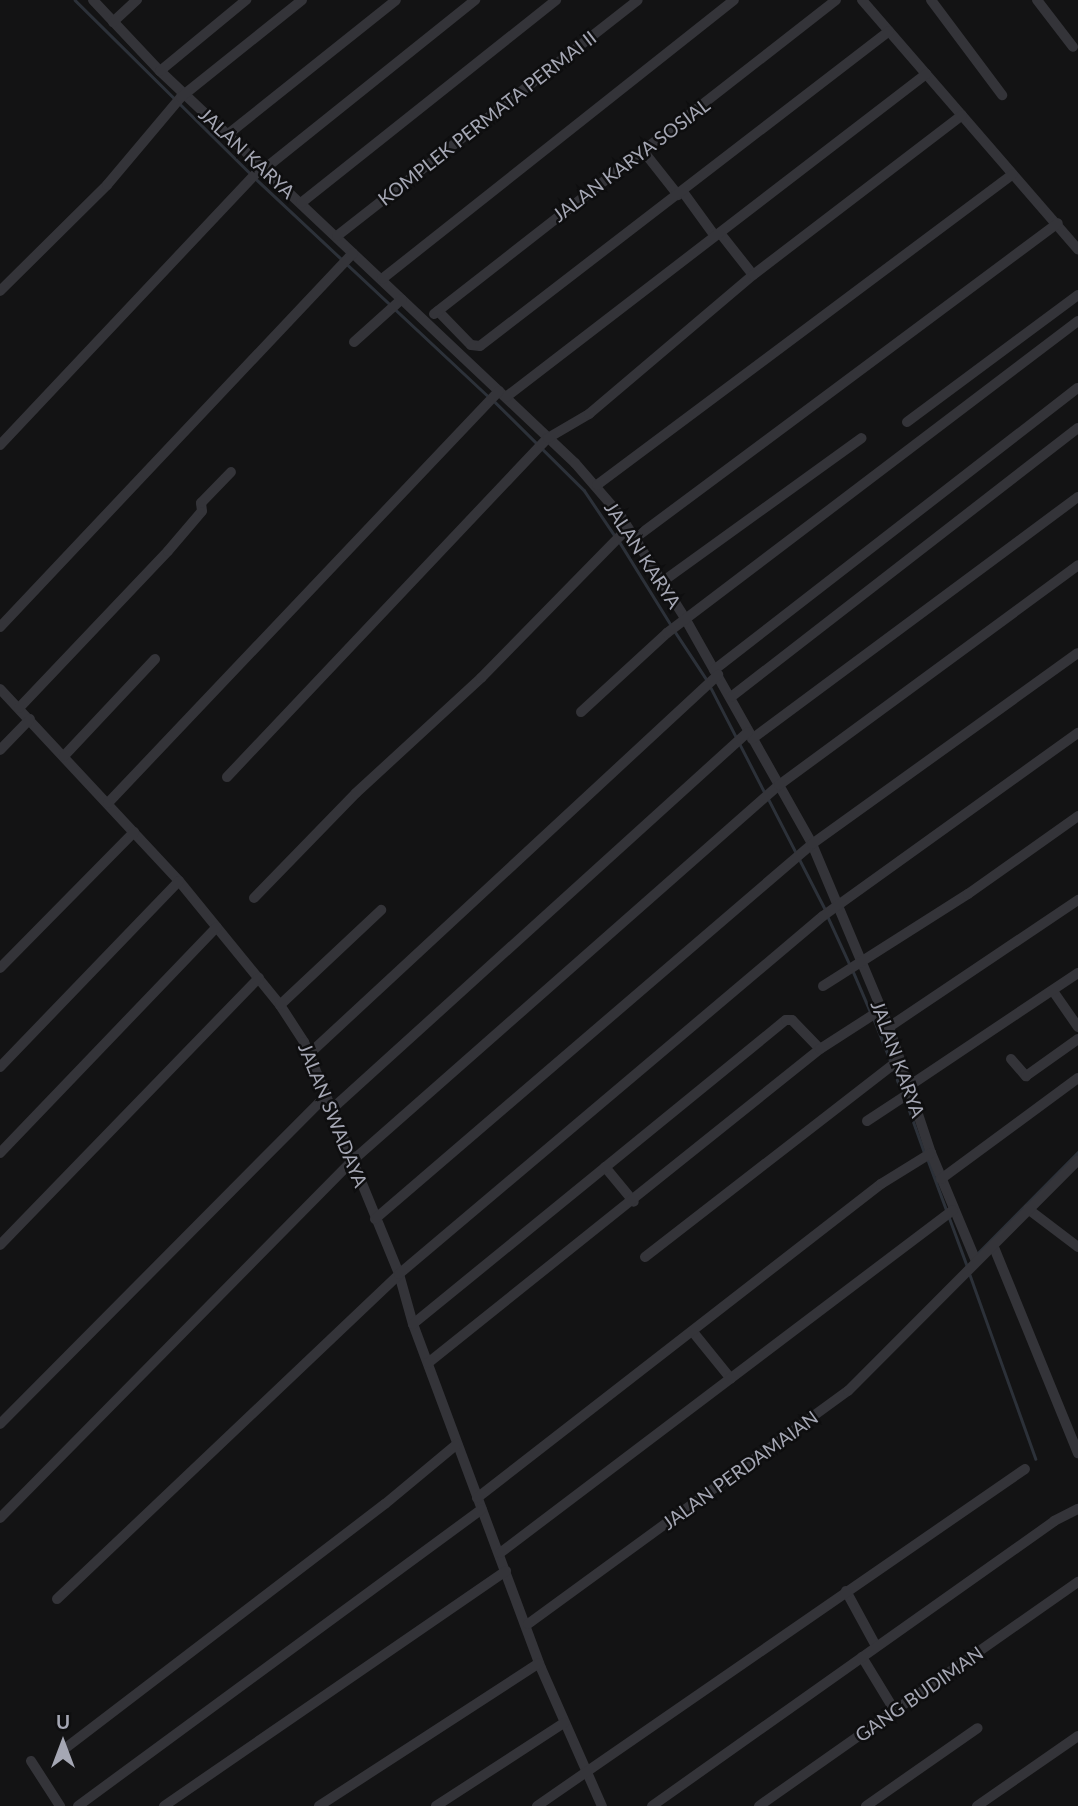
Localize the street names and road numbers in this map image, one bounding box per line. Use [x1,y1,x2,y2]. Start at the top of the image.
street label: KOMPLEK PERMATA PERMAI II [373,26,601,210]
street label: JALAN KARYA SOSIAL [548,93,714,227]
street label: JALAN KARYA [194,103,300,203]
street label: JALAN KARYA [600,497,686,613]
street label: JALAN KARYA [866,997,930,1121]
street label: JALAN SWADAYA [294,1039,372,1191]
street label: JALAN PERDAMAIAN [658,1406,822,1534]
street label: GANG BUDIMAN [851,1641,987,1747]

